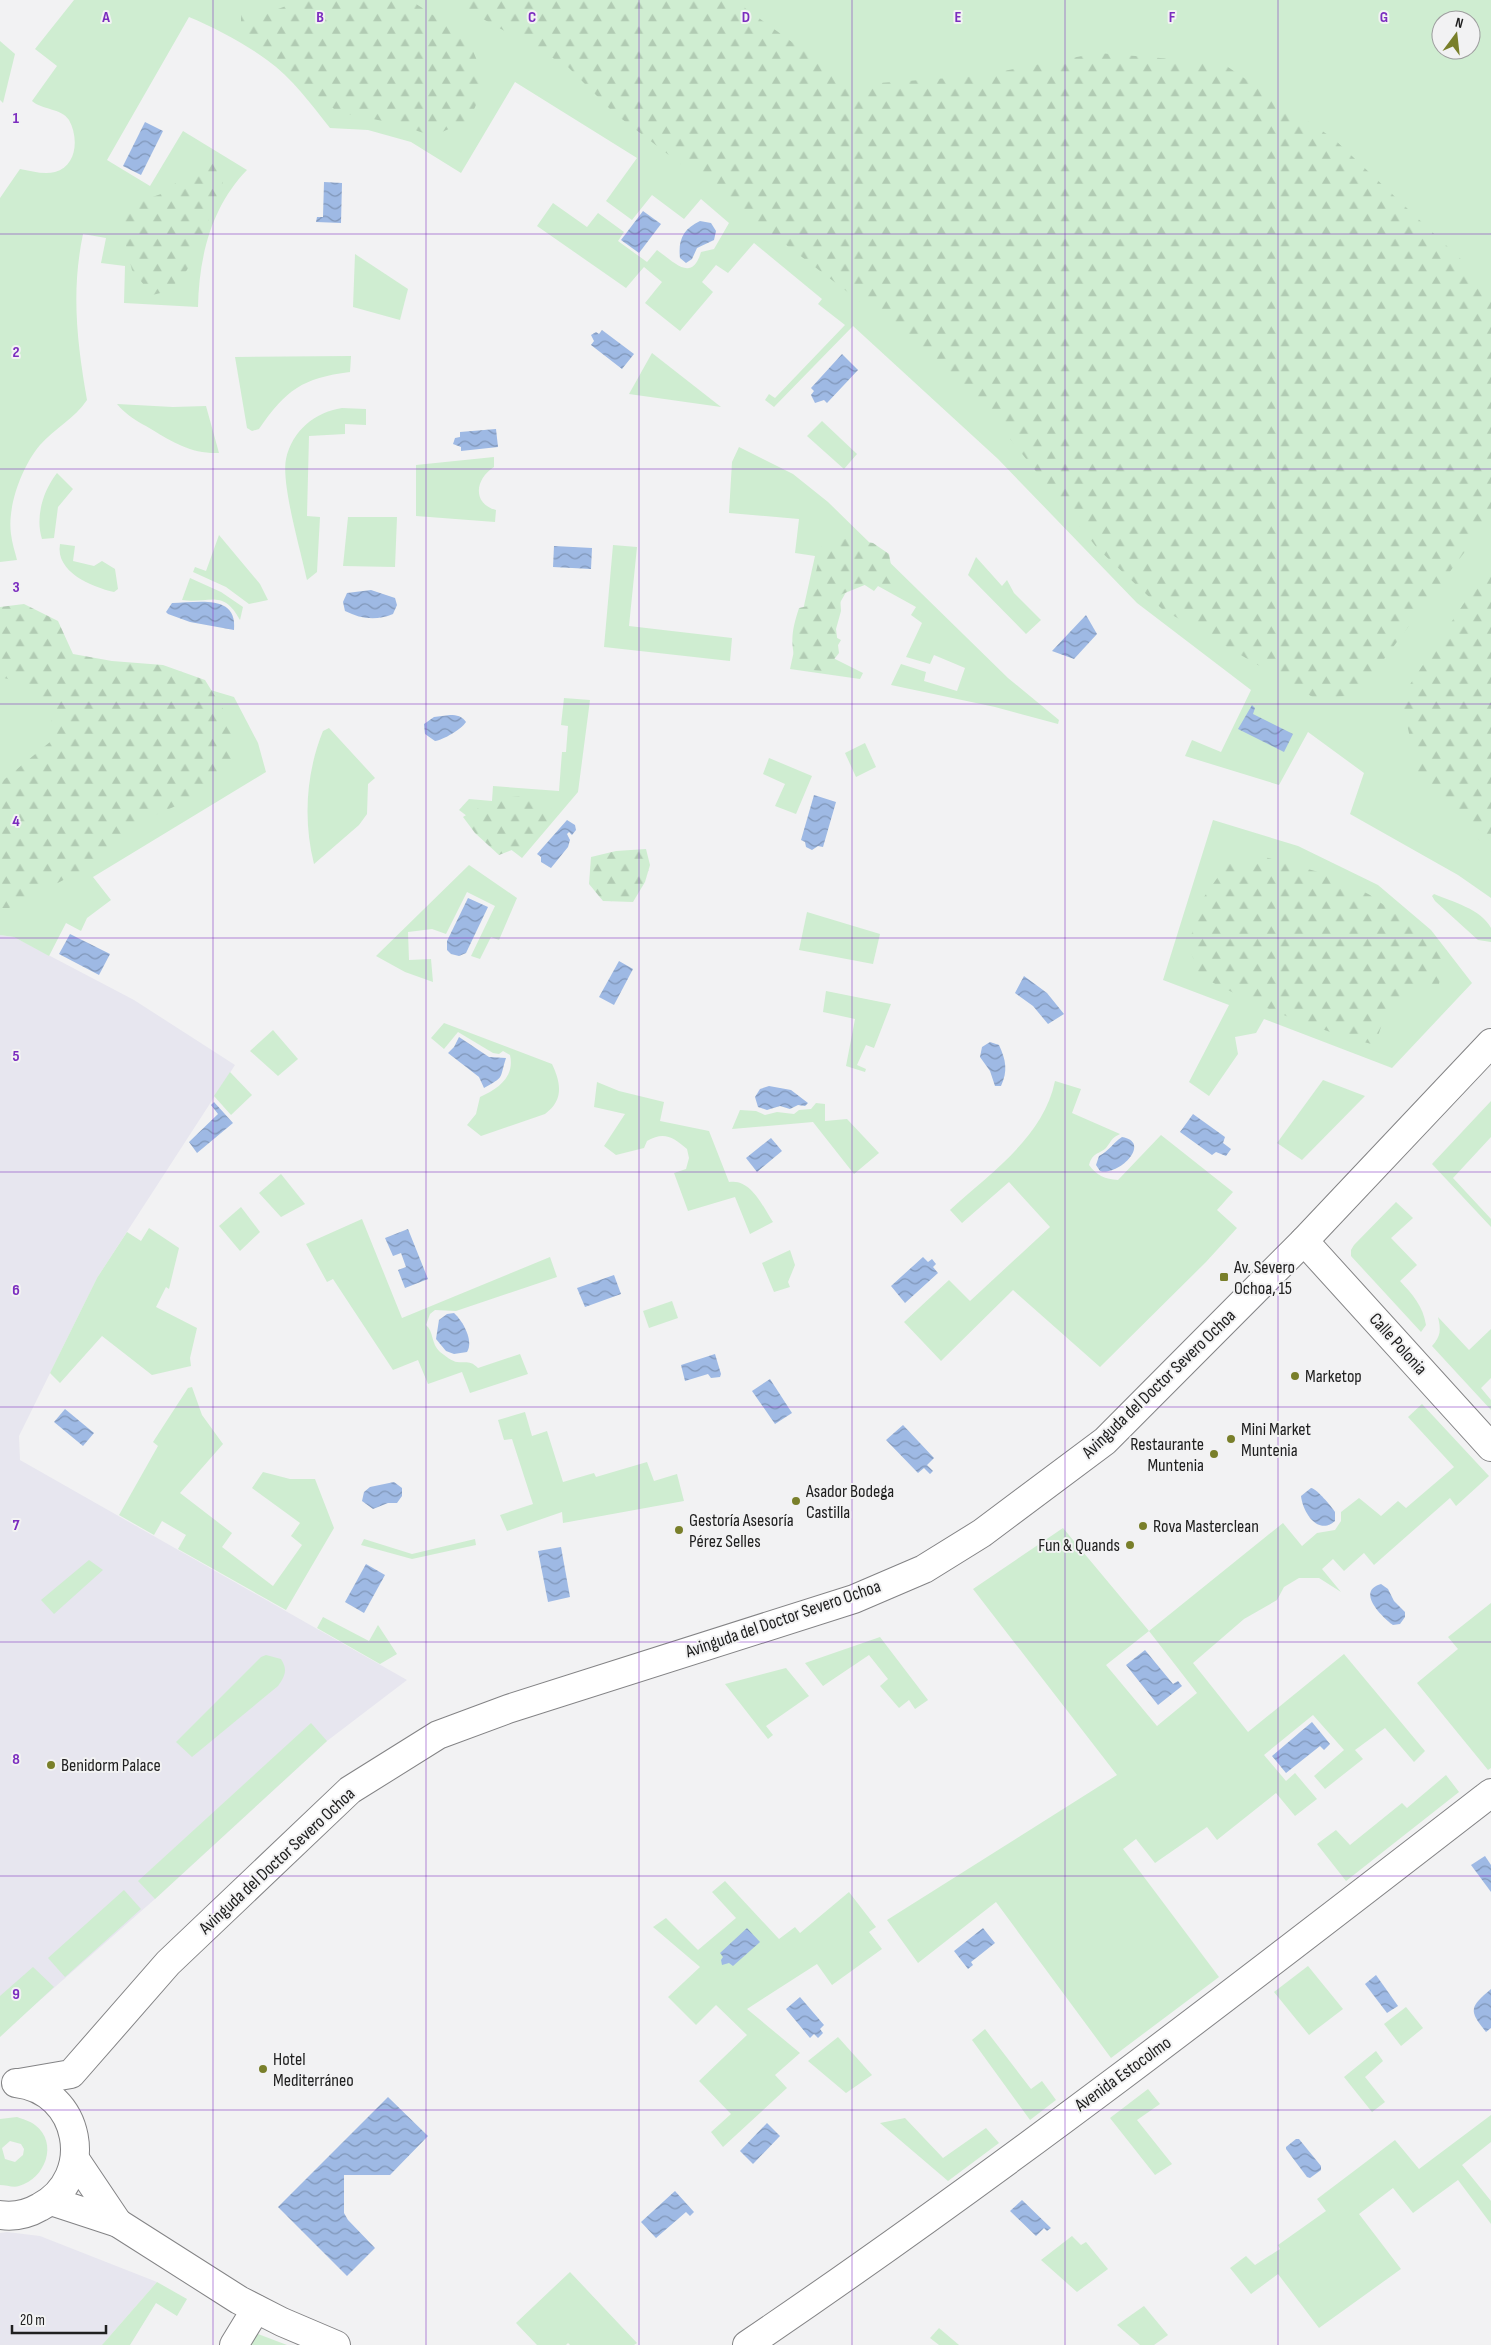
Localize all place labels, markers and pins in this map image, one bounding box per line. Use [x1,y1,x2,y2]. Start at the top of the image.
place label: Av. Severo Ochoa, 15 [1233,1257,1295,1299]
marker: Av. Severo Ochoa, 15 [1218,1271,1230,1283]
place label: Marketop [1305,1366,1362,1387]
marker: Marketop [1289,1370,1301,1382]
place label: Mini Market Muntenia [1241,1419,1312,1461]
marker: Mini Market Muntenia [1225,1433,1237,1445]
place label: Restaurante Muntenia [1130,1434,1204,1476]
marker: Restaurante Muntenia [1208,1448,1220,1460]
place label: Asador Bodega Castilla [805,1481,894,1523]
marker: Asador Bodega Castilla [790,1495,802,1507]
place label: Gestoría Asesoría Pérez Selles [689,1510,794,1552]
place label: Rova Masterclean [1153,1516,1259,1537]
marker: Rova Masterclean [1137,1520,1149,1532]
marker: Gestoría Asesoría Pérez Selles [673,1524,685,1536]
place label: Fun & Quands [1038,1535,1120,1556]
marker: Fun & Quands [1124,1539,1136,1551]
place label: Benidorm Palace [61,1755,161,1776]
marker: Benidorm Palace [45,1759,57,1771]
place label: Hotel Mediterráneo [273,2049,354,2091]
marker: Hotel Mediterráneo [257,2063,269,2075]

